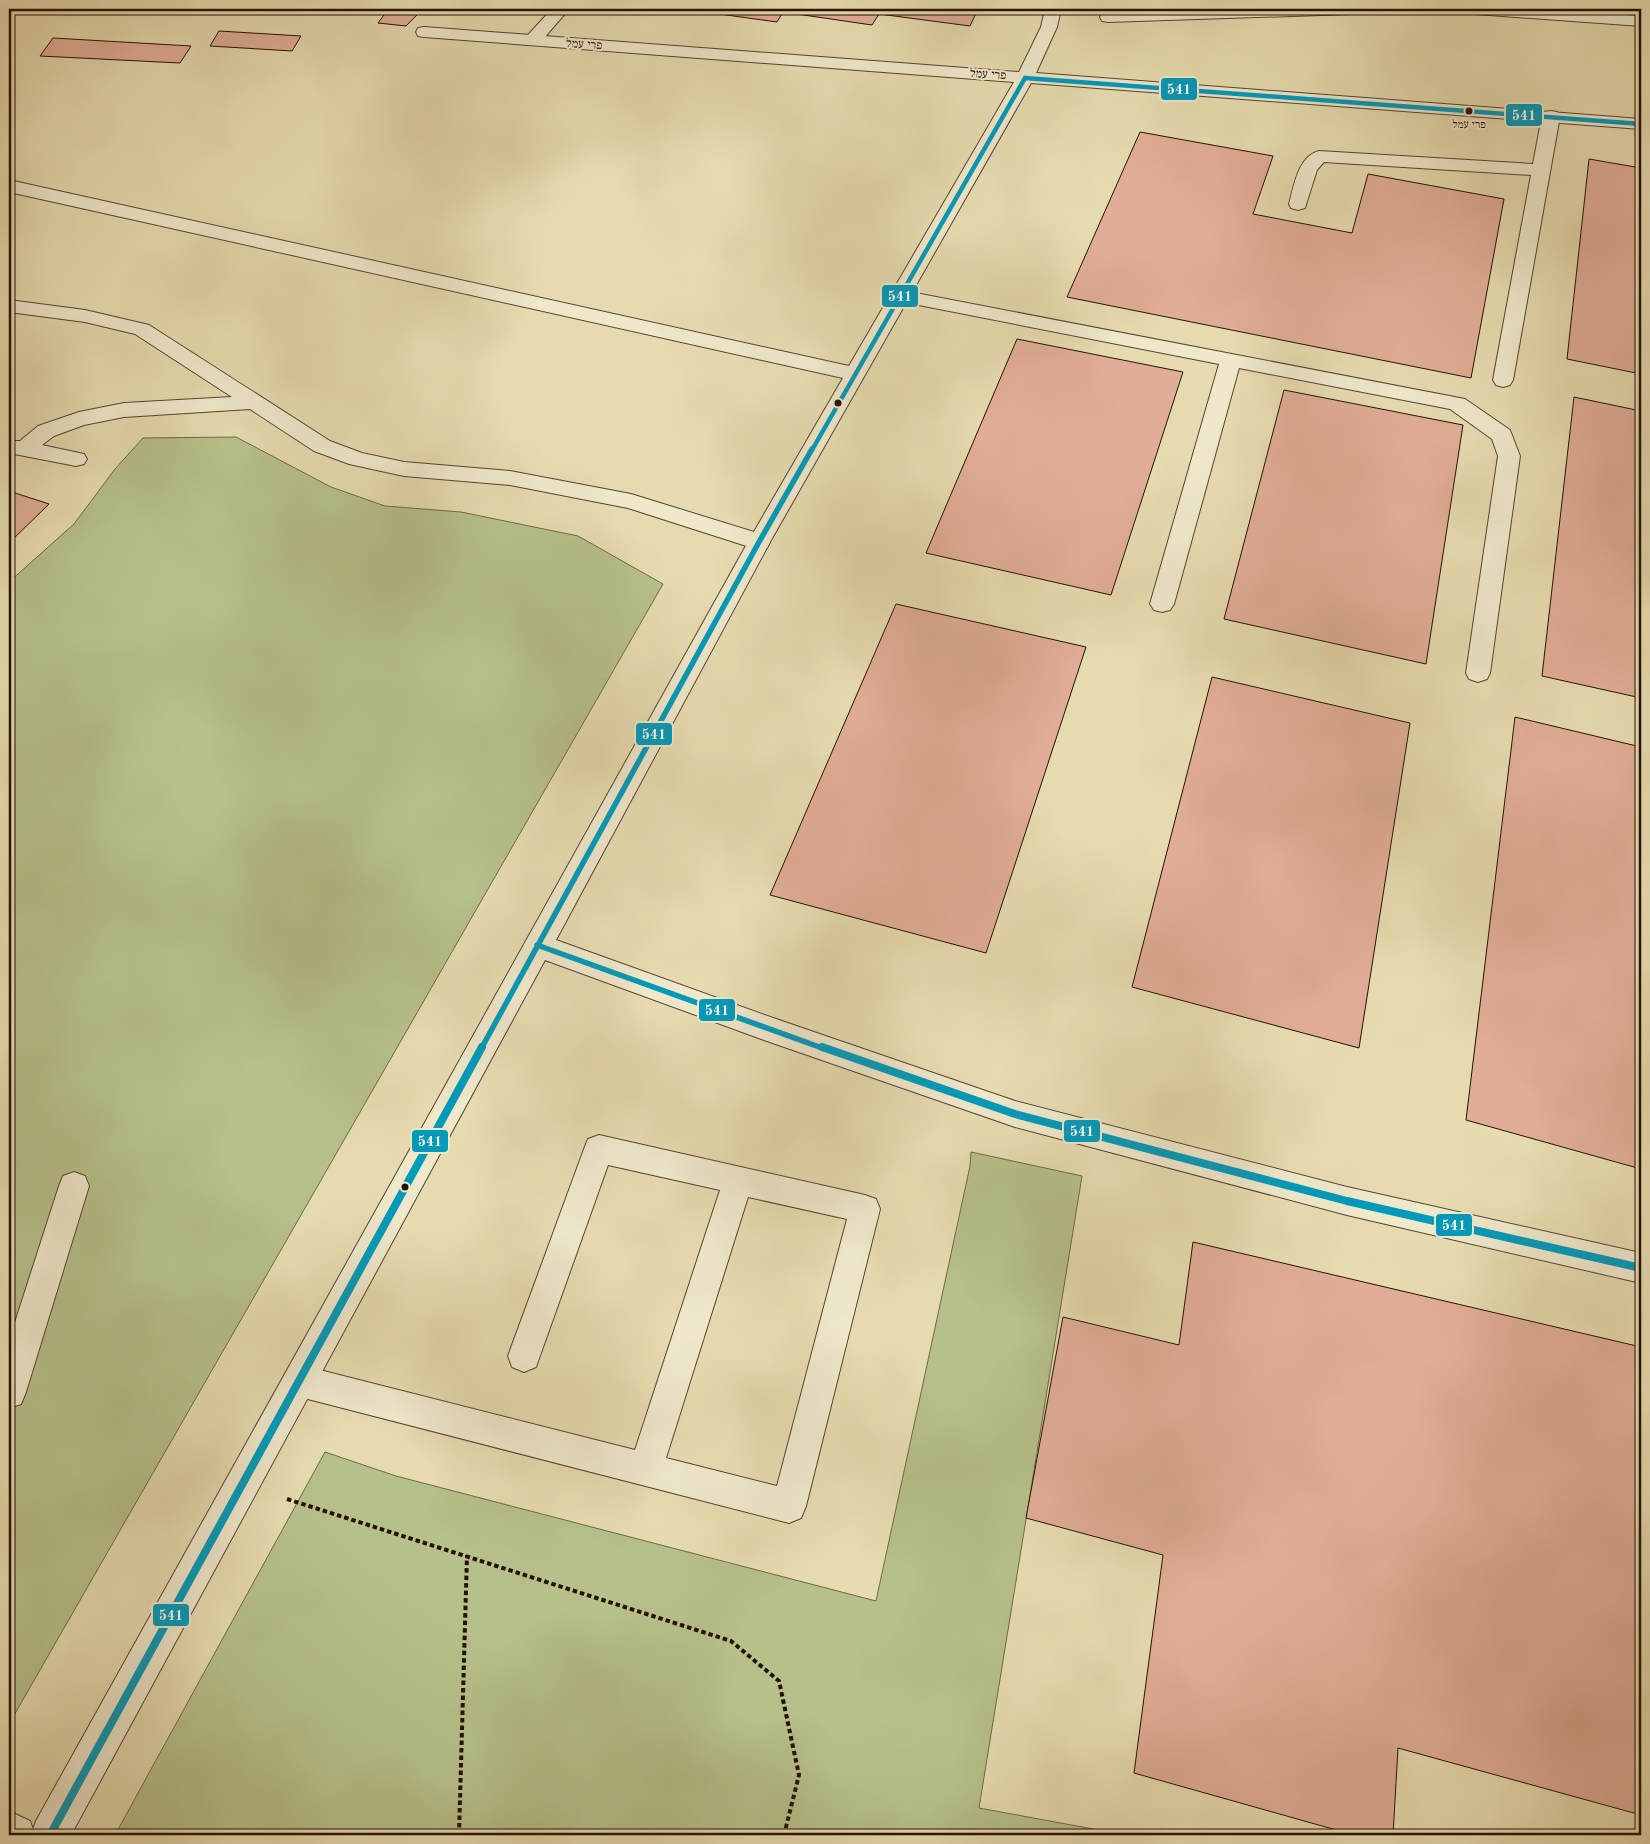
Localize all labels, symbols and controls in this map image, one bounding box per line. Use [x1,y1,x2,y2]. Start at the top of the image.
street label: פרי עמל [565,36,603,52]
street label: פרי עמל [969,66,1007,82]
line badge: 541 [1160,77,1198,101]
text: 541 [1167,83,1191,97]
line badge: 541 [1505,103,1543,127]
marker: פרי עמל [1464,106,1474,116]
text: 541 [1512,109,1536,123]
place label: פרי עמל [1452,119,1486,131]
line badge: 541 [881,284,919,308]
text: 541 [888,290,912,304]
unlabelled marker [833,398,843,408]
line badge: 541 [635,722,673,746]
text: 541 [642,728,666,742]
line badge: 541 [698,998,736,1022]
text: 541 [705,1004,729,1018]
line badge: 541 [1063,1119,1101,1143]
text: 541 [1070,1125,1094,1139]
line badge: 541 [411,1129,449,1153]
text: 541 [418,1135,442,1149]
unlabelled marker [400,1182,410,1192]
line badge: 541 [1435,1213,1473,1237]
text: 541 [1442,1219,1466,1233]
line badge: 541 [152,1603,190,1627]
text: 541 [159,1609,183,1623]

